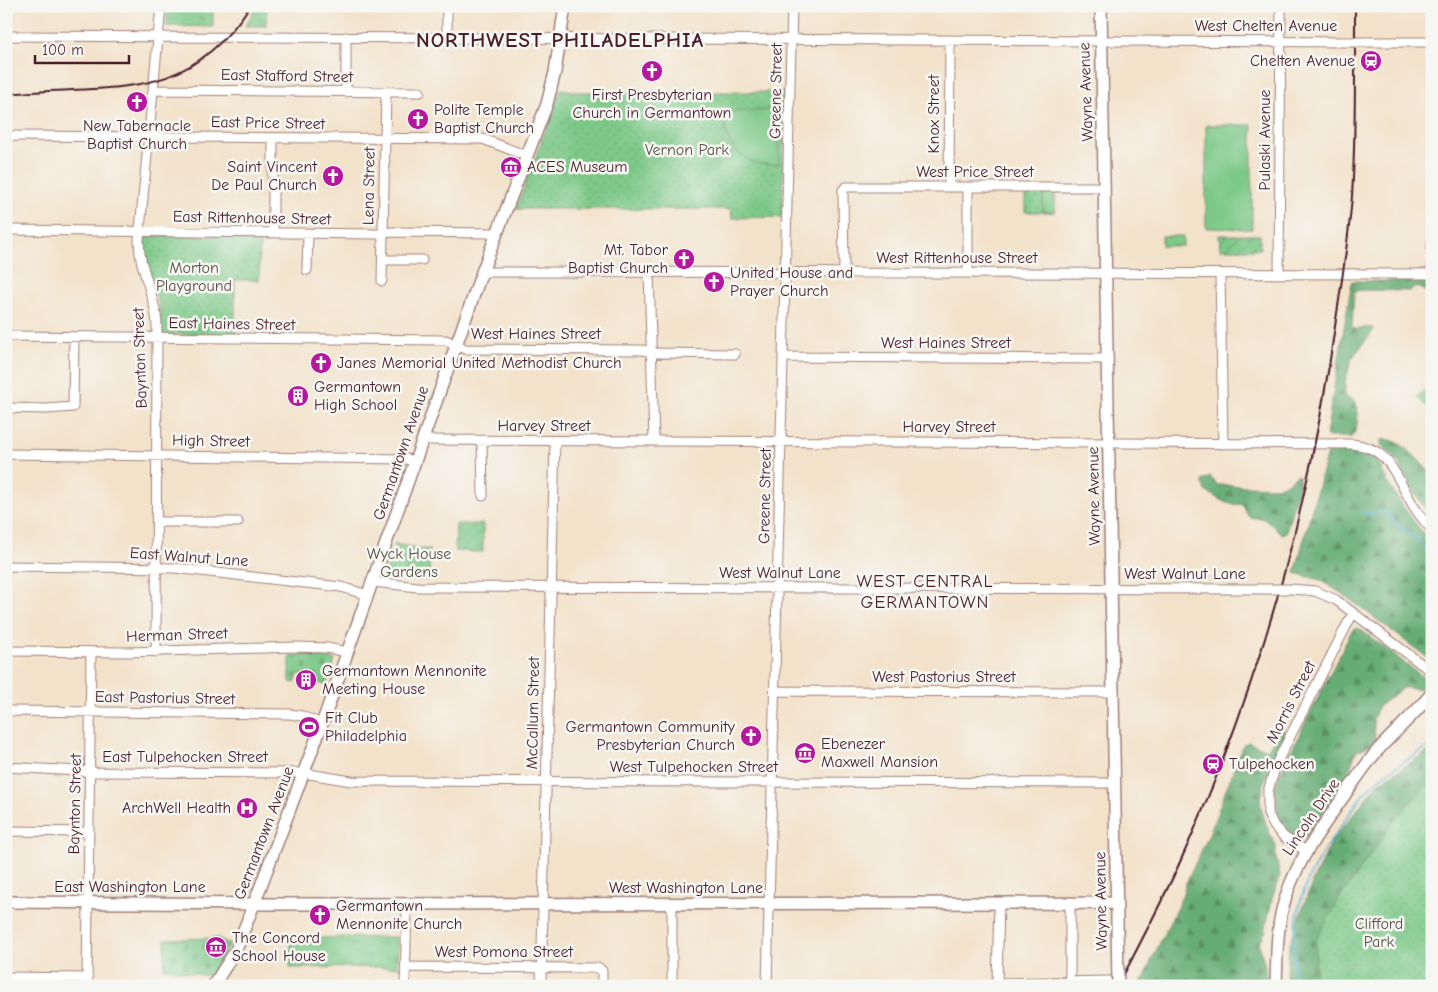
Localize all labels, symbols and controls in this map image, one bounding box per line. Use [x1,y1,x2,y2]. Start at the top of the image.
street label: West Chelten Avenue [1195,17,1337,35]
district label: NORTHWEST PHILADELPHIA [416,28,704,52]
scale bar [35,32,129,64]
text: 100 m [42,41,84,59]
street label: Wayne Avenue [1075,42,1097,142]
street label: Greene Street [766,43,786,139]
station icon: Chelten Avenue [1359,49,1383,73]
place label: Chelten Avenue [1250,52,1355,70]
church icon: First Presbyterian Church in Germantown [640,59,664,83]
street label: East Stafford Street [221,66,354,86]
street label: Knox Street [925,74,943,153]
place label: First Presbyterian Church in Germantown [573,86,731,122]
church icon: New Tabernacle Baptist Church [125,90,149,114]
street label: Pulaski Avenue [1256,90,1274,191]
place label: Polite Temple Baptist Church [434,101,534,137]
church icon: Polite Temple Baptist Church [406,107,430,131]
street label: East Price Street [211,113,326,133]
place label: New Tabernacle Baptist Church [83,117,191,153]
park label: Vernon Park [645,141,729,159]
street label: Lena Street [359,146,379,225]
museum icon: ACES Museum [499,155,523,179]
place label: Saint Vincent De Paul Church [211,158,317,194]
place label: ACES Museum [527,158,628,176]
street label: West Price Street [916,163,1034,181]
church icon: Saint Vincent De Paul Church [321,164,345,188]
street label: East Rittenhouse Street [173,208,332,228]
place label: Mt. Tabor Baptist Church [568,241,669,277]
church icon: Mt. Tabor Baptist Church [672,247,696,271]
street label: West Rittenhouse Street [876,249,1038,267]
park label: Morton Playground [156,259,232,295]
place label: United House and Prayer Church [730,264,853,300]
church icon: United House and Prayer Church [702,270,726,294]
street label: Baynton Street [129,307,151,409]
street label: East Haines Street [168,314,296,334]
street label: West Haines Street [471,325,601,343]
street label: West Haines Street [881,334,1011,352]
church icon: Janes Memorial United Methodist Church [309,351,333,375]
place label: Janes Memorial United Methodist Church [337,354,622,372]
place label: Germantown High School [314,378,401,414]
street label: Germantown Avenue [370,383,432,523]
building icon: Germantown High School [286,384,310,408]
street label: Harvey Street [497,417,591,435]
street label: Harvey Street [902,418,996,436]
street label: High Street [172,431,250,451]
street label: Wayne Avenue [1084,446,1104,546]
street label: Greene Street [755,448,775,544]
street label: East Walnut Lane [129,544,249,570]
park label: Wyck House Gardens [367,545,451,581]
street label: West Walnut Lane [719,564,841,582]
street label: West Walnut Lane [1124,565,1246,583]
district label: WEST CENTRAL GERMANTOWN [856,571,994,613]
street label: Herman Street [126,624,229,646]
street label: McCallum Street [523,656,543,770]
street label: Morris Street [1262,657,1320,746]
place label: Germantown Mennonite Meeting House [322,662,487,698]
building icon: Germantown Mennonite Meeting House [294,668,318,692]
street label: West Pastorius Street [872,668,1016,686]
street label: East Pastorius Street [95,688,236,708]
place label: Fit Club Philadelphia [325,709,407,745]
sports icon: Fit Club Philadelphia [297,715,321,739]
place label: Germantown Community Presbyterian Church [565,718,736,754]
church icon: Germantown Community Presbyterian Church [739,724,763,748]
place label: Ebenezer Maxwell Mansion [821,735,938,771]
museum icon: Ebenezer Maxwell Mansion [793,741,817,765]
street label: East Tulpehocken Street [102,748,268,766]
station icon: Tulpehocken [1201,752,1225,776]
street label: Baynton Street [65,753,85,855]
place label: Tulpehocken [1229,755,1315,773]
street label: West Tulpehocken Street [610,758,779,776]
street label: Germantown Avenue [230,764,298,902]
street label: Lincoln Drive [1279,775,1343,859]
hospital icon: ArchWell Health [235,796,259,820]
place label: ArchWell Health [122,799,231,817]
street label: Wayne Avenue [1091,851,1111,951]
street label: East Washington Lane [54,878,206,896]
street label: West Washington Lane [609,879,763,897]
place label: Germantown Mennonite Church [336,897,462,933]
church icon: Germantown Mennonite Church [308,903,332,927]
park label: Clifford Park [1355,915,1403,951]
place label: The Concord School House [232,929,326,965]
museum icon: The Concord School House [204,935,228,959]
street label: West Pomona Street [435,943,574,961]

